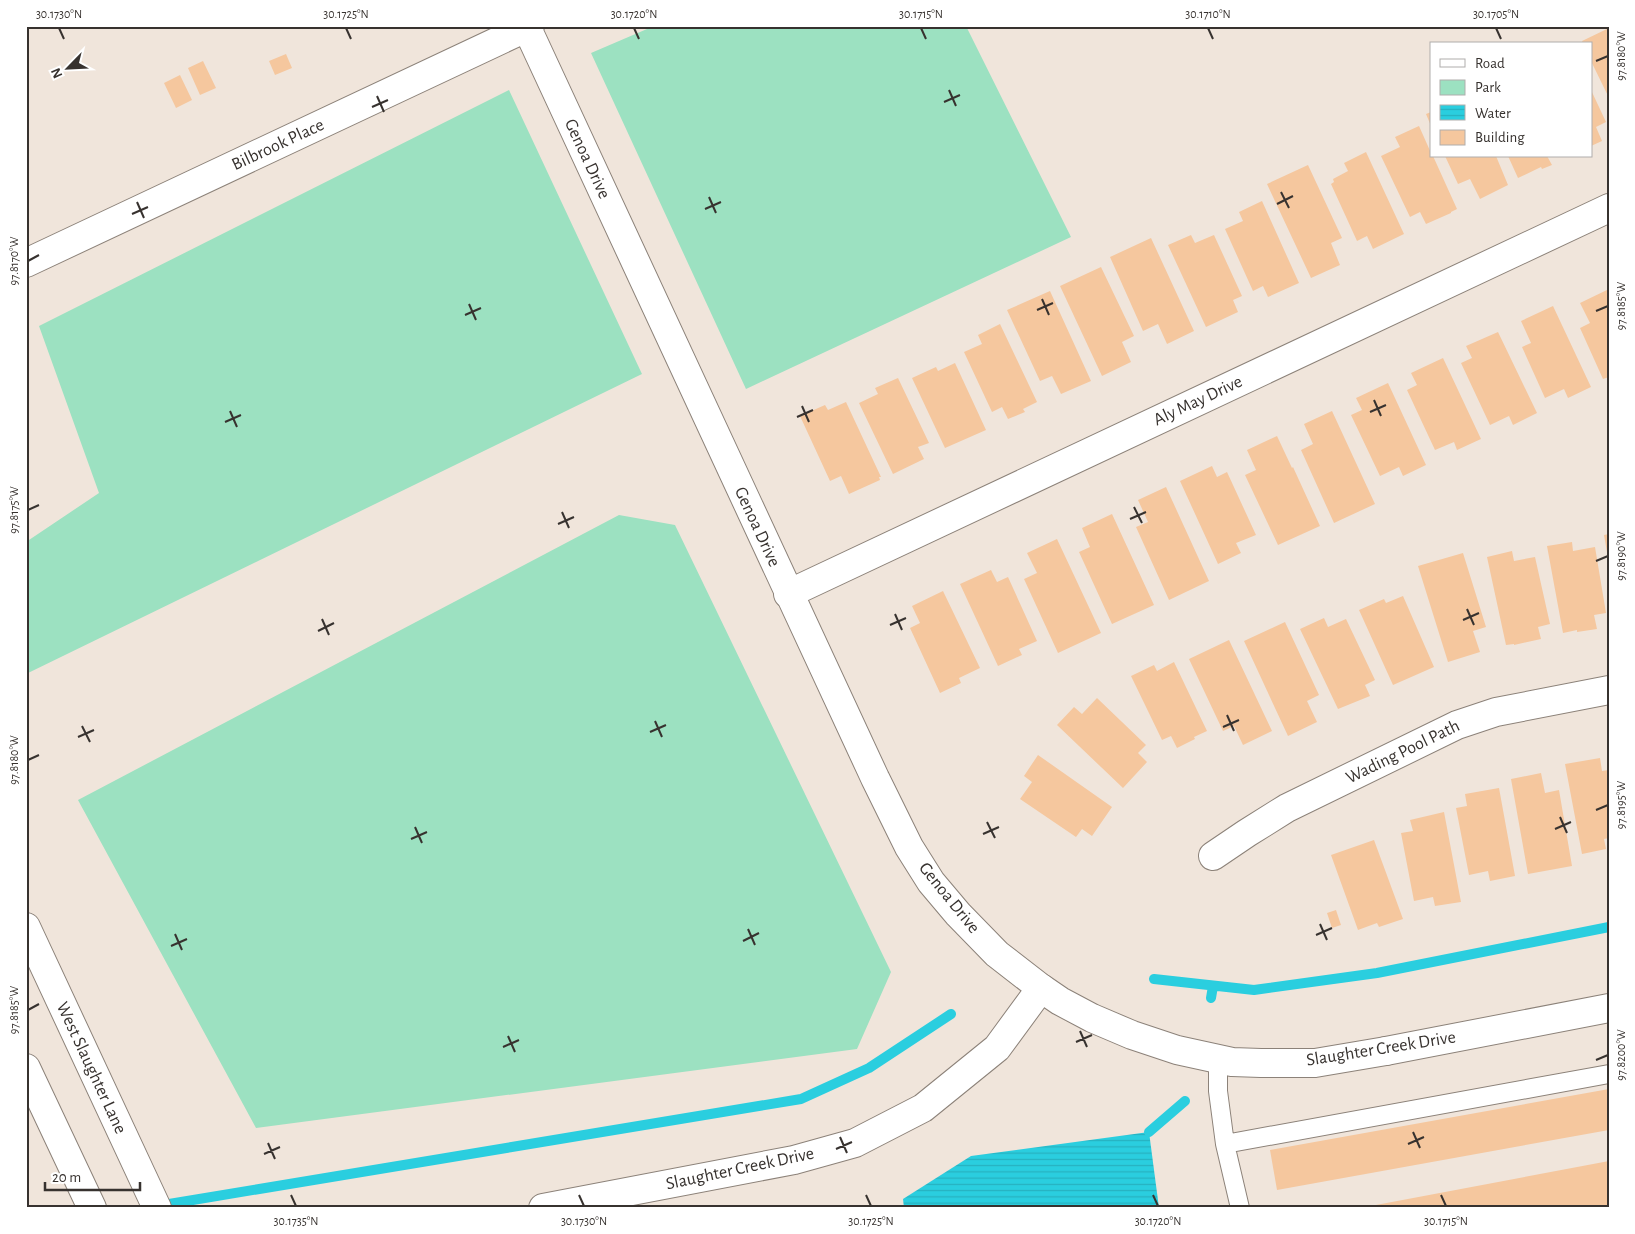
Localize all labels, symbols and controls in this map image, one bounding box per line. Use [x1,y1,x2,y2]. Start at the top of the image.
text: 30.1730°N [36,8,82,20]
text: 30.1725°N [323,8,369,20]
text: 30.1720°N [611,8,657,20]
text: 30.1715°N [899,8,943,20]
text: 30.1710°N [1185,8,1231,20]
text: 30.1705°N [1473,8,1519,20]
text: 97.8180°W [1615,31,1627,81]
north arrow [42,42,92,92]
legend [1430,42,1592,158]
text: Road [1475,56,1505,71]
text: N [49,66,65,80]
text: Park [1475,80,1501,95]
text: Water [1475,106,1511,121]
street label: Bilbrook Place [229,116,327,174]
street label: Genoa Drive [561,116,613,202]
text: Building [1475,130,1525,145]
text: 97.8170°W [8,236,20,285]
text: 97.8185°W [1615,282,1627,330]
street label: Aly May Drive [1151,373,1245,429]
street label: Genoa Drive [731,484,783,570]
text: 97.8175°W [8,486,20,534]
text: 97.8190°W [1615,531,1627,581]
street label: Wading Pool Path [1343,717,1463,787]
text: 97.8180°W [8,735,20,785]
text: 97.8195°W [1615,781,1627,829]
street label: Genoa Drive [915,859,983,937]
text: 97.8185°W [8,986,20,1034]
street label: West Slaughter Lane [53,999,129,1137]
street label: Slaughter Creek Drive [1305,1028,1457,1070]
text: 97.8200°W [1615,1029,1627,1081]
street label: Slaughter Creek Drive [664,1145,816,1193]
scale bar [45,1159,140,1191]
text: 20 m [52,1170,81,1185]
text: 30.1735°N [274,1215,318,1227]
text: 30.1730°N [561,1215,607,1227]
text: 30.1725°N [848,1215,894,1227]
text: 30.1720°N [1135,1215,1181,1227]
text: 30.1715°N [1424,1215,1468,1227]

